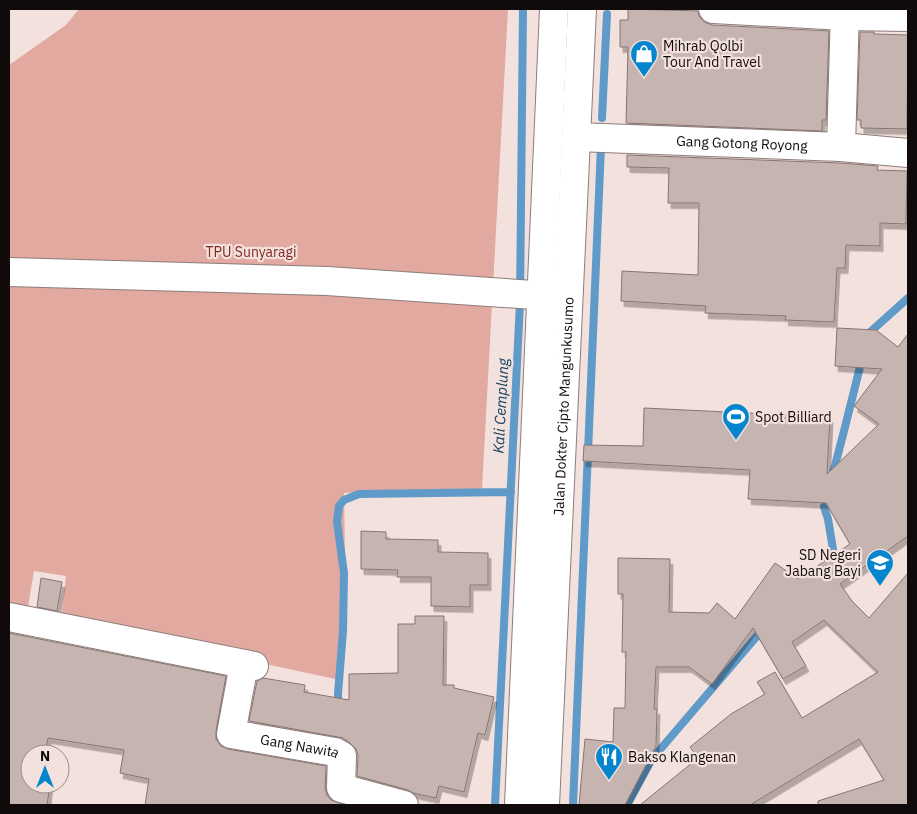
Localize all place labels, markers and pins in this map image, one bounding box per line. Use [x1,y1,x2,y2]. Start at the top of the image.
place label: Mihrab Qolbi Tour And Travel [663,37,761,71]
shop icon: Mihrab Qolbi Tour And Travel [629,39,659,78]
sports icon: Spot Billiard [721,402,751,441]
place label: Spot Billiard [755,408,832,426]
place label: SD Negeri Jabang Bayi [785,546,861,580]
school or university icon: SD Negeri Jabang Bayi [865,548,895,587]
restaurant icon: Bakso Klangenan [594,742,624,781]
place label: Bakso Klangenan [628,748,736,766]

